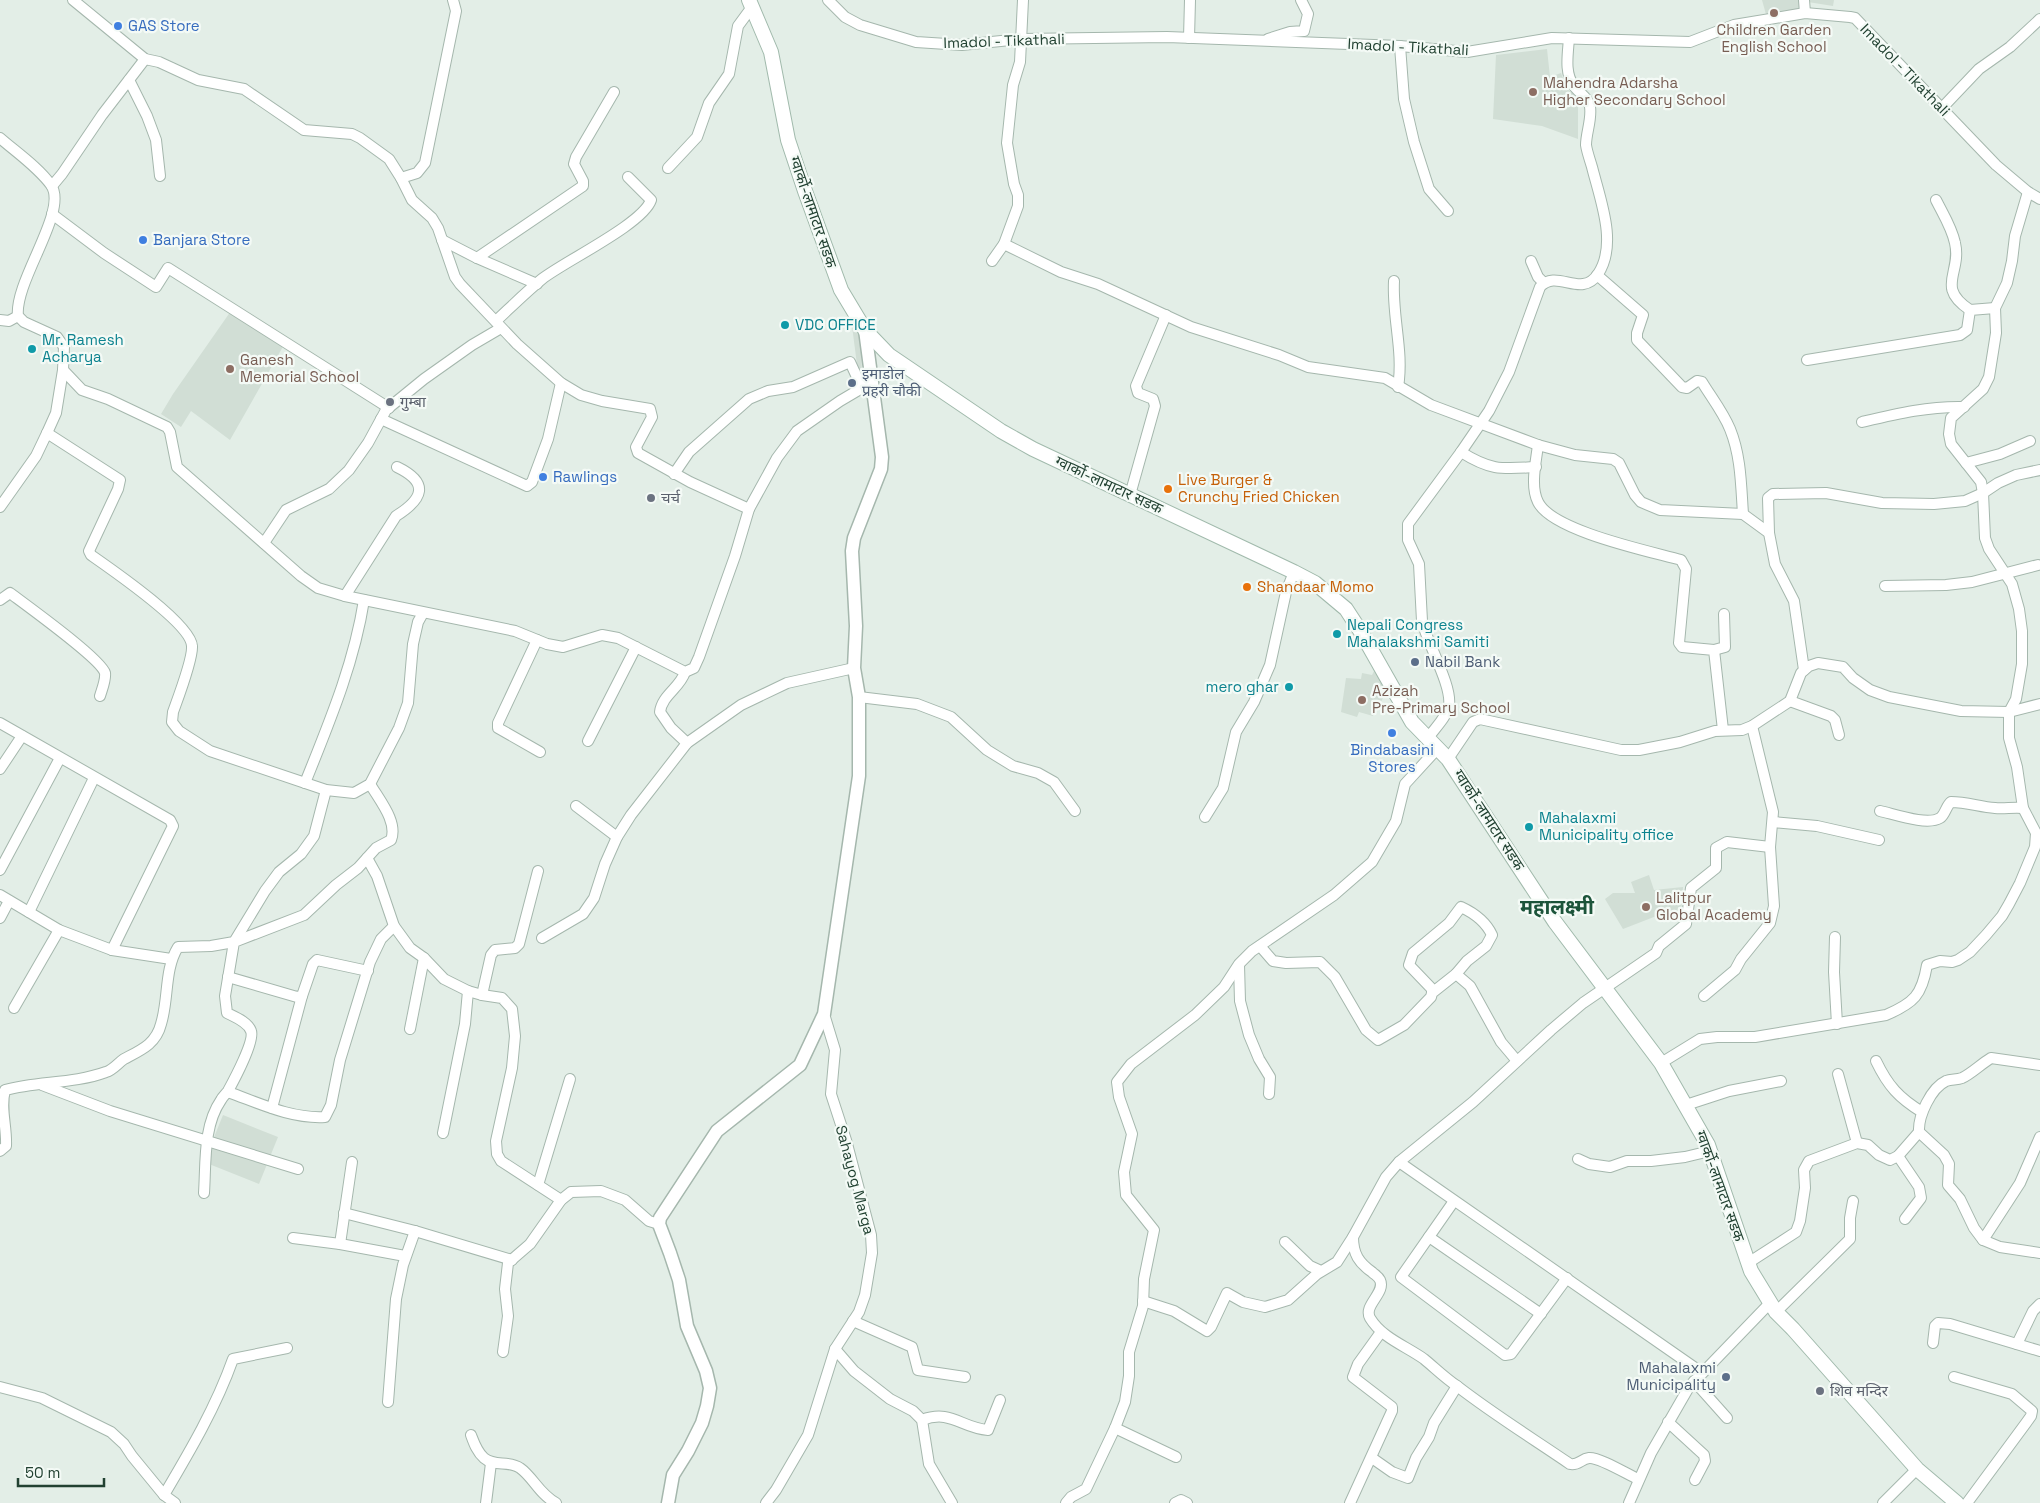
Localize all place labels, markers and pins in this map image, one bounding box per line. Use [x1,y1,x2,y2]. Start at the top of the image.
marker: Children Garden English School [1768,7,1780,19]
place label: GAS Store [128,16,200,35]
marker: GAS Store [112,20,124,32]
place label: Children Garden English School [1717,20,1831,56]
place label: Mahendra Adarsha Higher Secondary School [1543,73,1726,109]
marker: Mahendra Adarsha Higher Secondary School [1527,86,1539,98]
place label: Banjara Store [153,230,250,249]
marker: Banjara Store [137,234,149,246]
place label: VDC OFFICE [795,315,876,334]
marker: VDC OFFICE [779,319,791,331]
place label: Mr. Ramesh Acharya [42,330,124,366]
marker: Mr. Ramesh Acharya [26,343,38,355]
place label: Ganesh Memorial School [240,350,359,386]
marker: Ganesh Memorial School [224,363,236,375]
place label: इमाडोल प्रहरी चौकी [862,364,922,400]
marker: इमाडोल प्रहरी चौकी [846,377,858,389]
place label: गुम्बा [400,392,427,412]
marker: गुम्बा [384,396,396,408]
place label: Rawlings [553,467,617,486]
place label: Live Burger & Crunchy Fried Chicken [1178,470,1340,506]
marker: Rawlings [537,471,549,483]
marker: Live Burger & Crunchy Fried Chicken [1162,483,1174,495]
place label: चर्च [661,488,681,507]
marker: चर्च [645,492,657,504]
place label: Shandaar Momo [1257,577,1374,596]
marker: Shandaar Momo [1241,581,1253,593]
place label: Nepali Congress Mahalakshmi Samiti [1347,615,1489,651]
marker: Nepali Congress Mahalakshmi Samiti [1331,628,1343,640]
place label: Nabil Bank [1425,652,1500,671]
marker: Nabil Bank [1409,656,1421,668]
place label: mero ghar [1206,677,1279,696]
marker: mero ghar [1283,681,1295,693]
place label: Azizah Pre-Primary School [1372,681,1510,717]
marker: Azizah Pre-Primary School [1356,694,1368,706]
marker: Bindabasini Stores [1386,727,1398,739]
place label: Bindabasini Stores [1350,740,1434,776]
place label: Mahalaxmi Municipality office [1539,808,1674,844]
marker: Mahalaxmi Municipality office [1523,821,1535,833]
place label: Lalitpur Global Academy [1656,888,1772,924]
marker: Lalitpur Global Academy [1640,901,1652,913]
place label: Mahalaxmi Municipality [1627,1358,1716,1394]
marker: Mahalaxmi Municipality [1720,1371,1732,1383]
place label: शिव मन्दिर [1830,1381,1889,1400]
marker: शिव मन्दिर [1814,1385,1826,1397]

